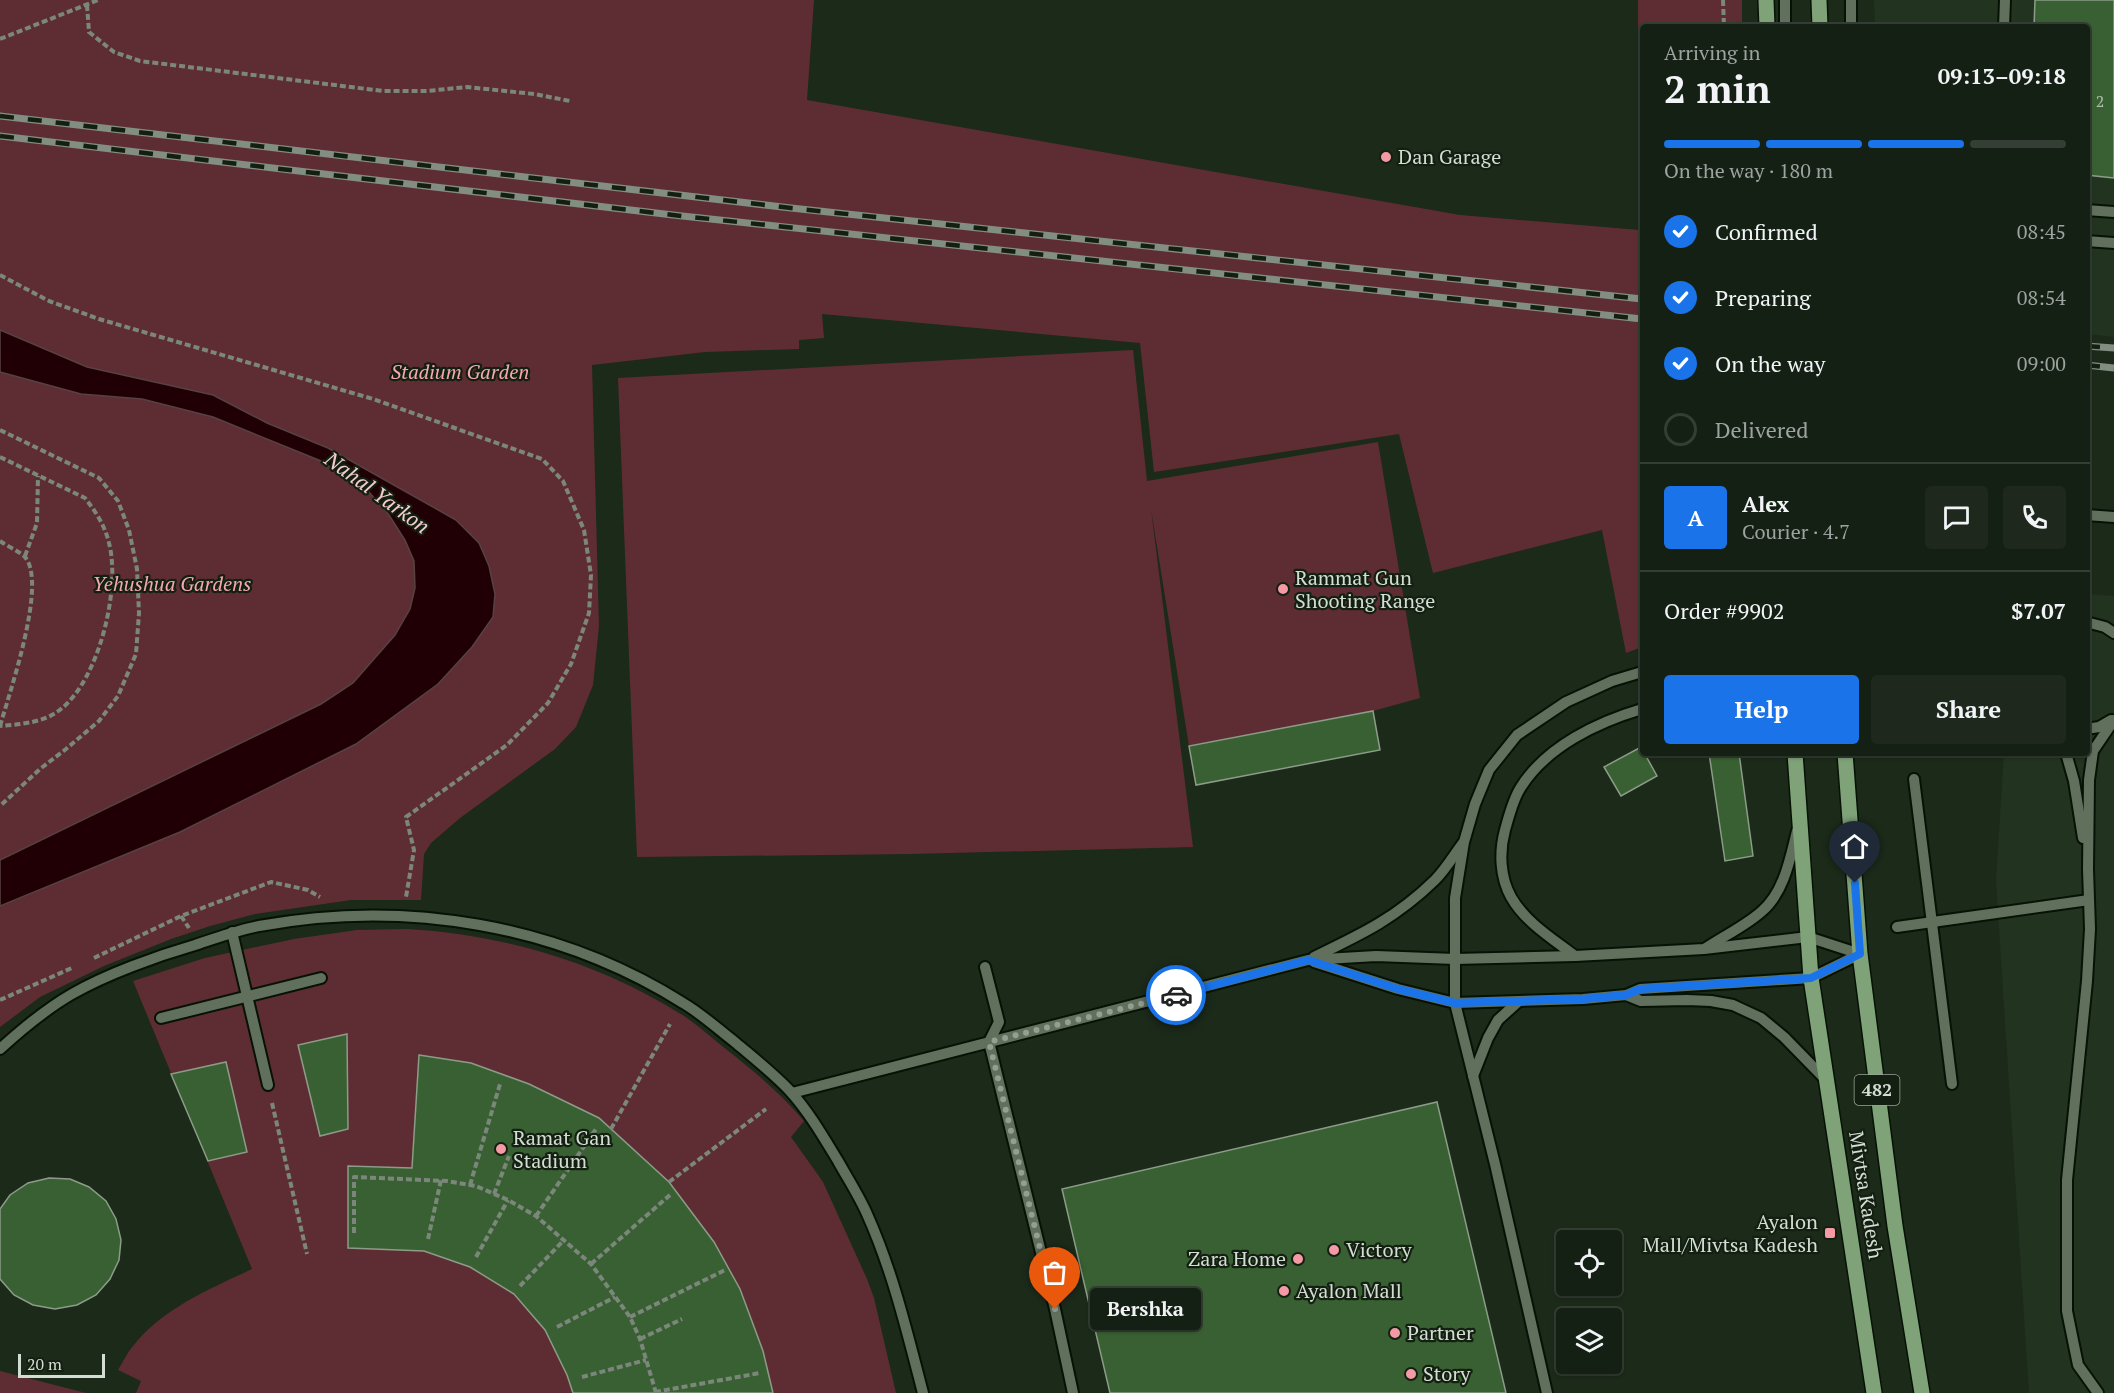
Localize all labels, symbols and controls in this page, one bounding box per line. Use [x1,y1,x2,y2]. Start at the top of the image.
text: Arriving in [1664,39,1760,66]
text: 09:13–09:18 [1938,61,2066,90]
text: 2 min [1664,62,1771,114]
house number: 2 [2096,90,2104,112]
place label: Dan Garage [1398,143,1501,170]
marker: Dan Garage [1379,150,1393,164]
text: On the way · 180 m [1664,157,1833,184]
icon: check [1664,215,1697,248]
text: Confirmed [1715,217,1818,246]
text: 08:45 [2017,218,2066,245]
icon: check [1664,281,1697,314]
text: Preparing [1715,283,1811,312]
text: 08:54 [2017,284,2066,311]
icon: check [1664,347,1697,380]
text: On the way [1715,349,1825,378]
text: 09:00 [2017,350,2066,377]
park label: Stadium Garden [391,358,529,385]
text: Delivered [1715,415,1808,444]
water label: Nahal Yarkon [319,444,436,540]
button: chat [1925,486,1988,549]
button: phone [2003,486,2066,549]
text: Alex [1742,489,1789,518]
text: A [1687,503,1704,532]
text: Courier · 4.7 [1742,518,1850,545]
place label: Rammat Gun Shooting Range [1295,564,1435,614]
park label: Yehushua Gardens [93,570,251,597]
marker: Rammat Gun Shooting Range [1276,582,1290,596]
text: Order #9902 [1664,596,1784,625]
text: $7.07 [2011,596,2066,625]
button: Help [1664,675,1859,744]
button: Share [1871,675,2066,744]
pin [1829,821,1880,883]
icon: home [1838,830,1871,863]
courier [1146,965,1206,1025]
icon: car [1160,979,1193,1012]
road number: 482 [1854,1075,1900,1105]
place label: Ramat Gan Stadium [513,1124,611,1174]
street label: Mivtsa Kadesh [1843,1129,1890,1261]
marker: Ramat Gan Stadium [494,1142,508,1156]
place label: Ayalon Mall/Mivtsa Kadesh [1643,1208,1818,1258]
marker: Ayalon Mall/Mivtsa Kadesh [1823,1226,1837,1240]
map controls [1556,1230,1622,1374]
button: locate [1556,1230,1622,1296]
place label: Victory [1346,1236,1413,1263]
marker: Victory [1327,1243,1341,1257]
place label: Zara Home [1188,1245,1286,1272]
pin [1029,1247,1080,1309]
marker: Zara Home [1291,1252,1305,1266]
icon: bag [1038,1256,1071,1289]
place label: Ayalon Mall [1296,1277,1402,1304]
marker: Ayalon Mall [1277,1284,1291,1298]
callout: Bershka [1091,1288,1202,1330]
text: Bershka [1107,1295,1184,1322]
button: layers [1556,1308,1622,1374]
place label: Partner [1407,1319,1474,1346]
marker: Partner [1388,1326,1402,1340]
scale bar [18,1351,105,1378]
text: 20 m [27,1353,62,1375]
place label: Story [1423,1360,1471,1387]
marker: Story [1404,1367,1418,1381]

